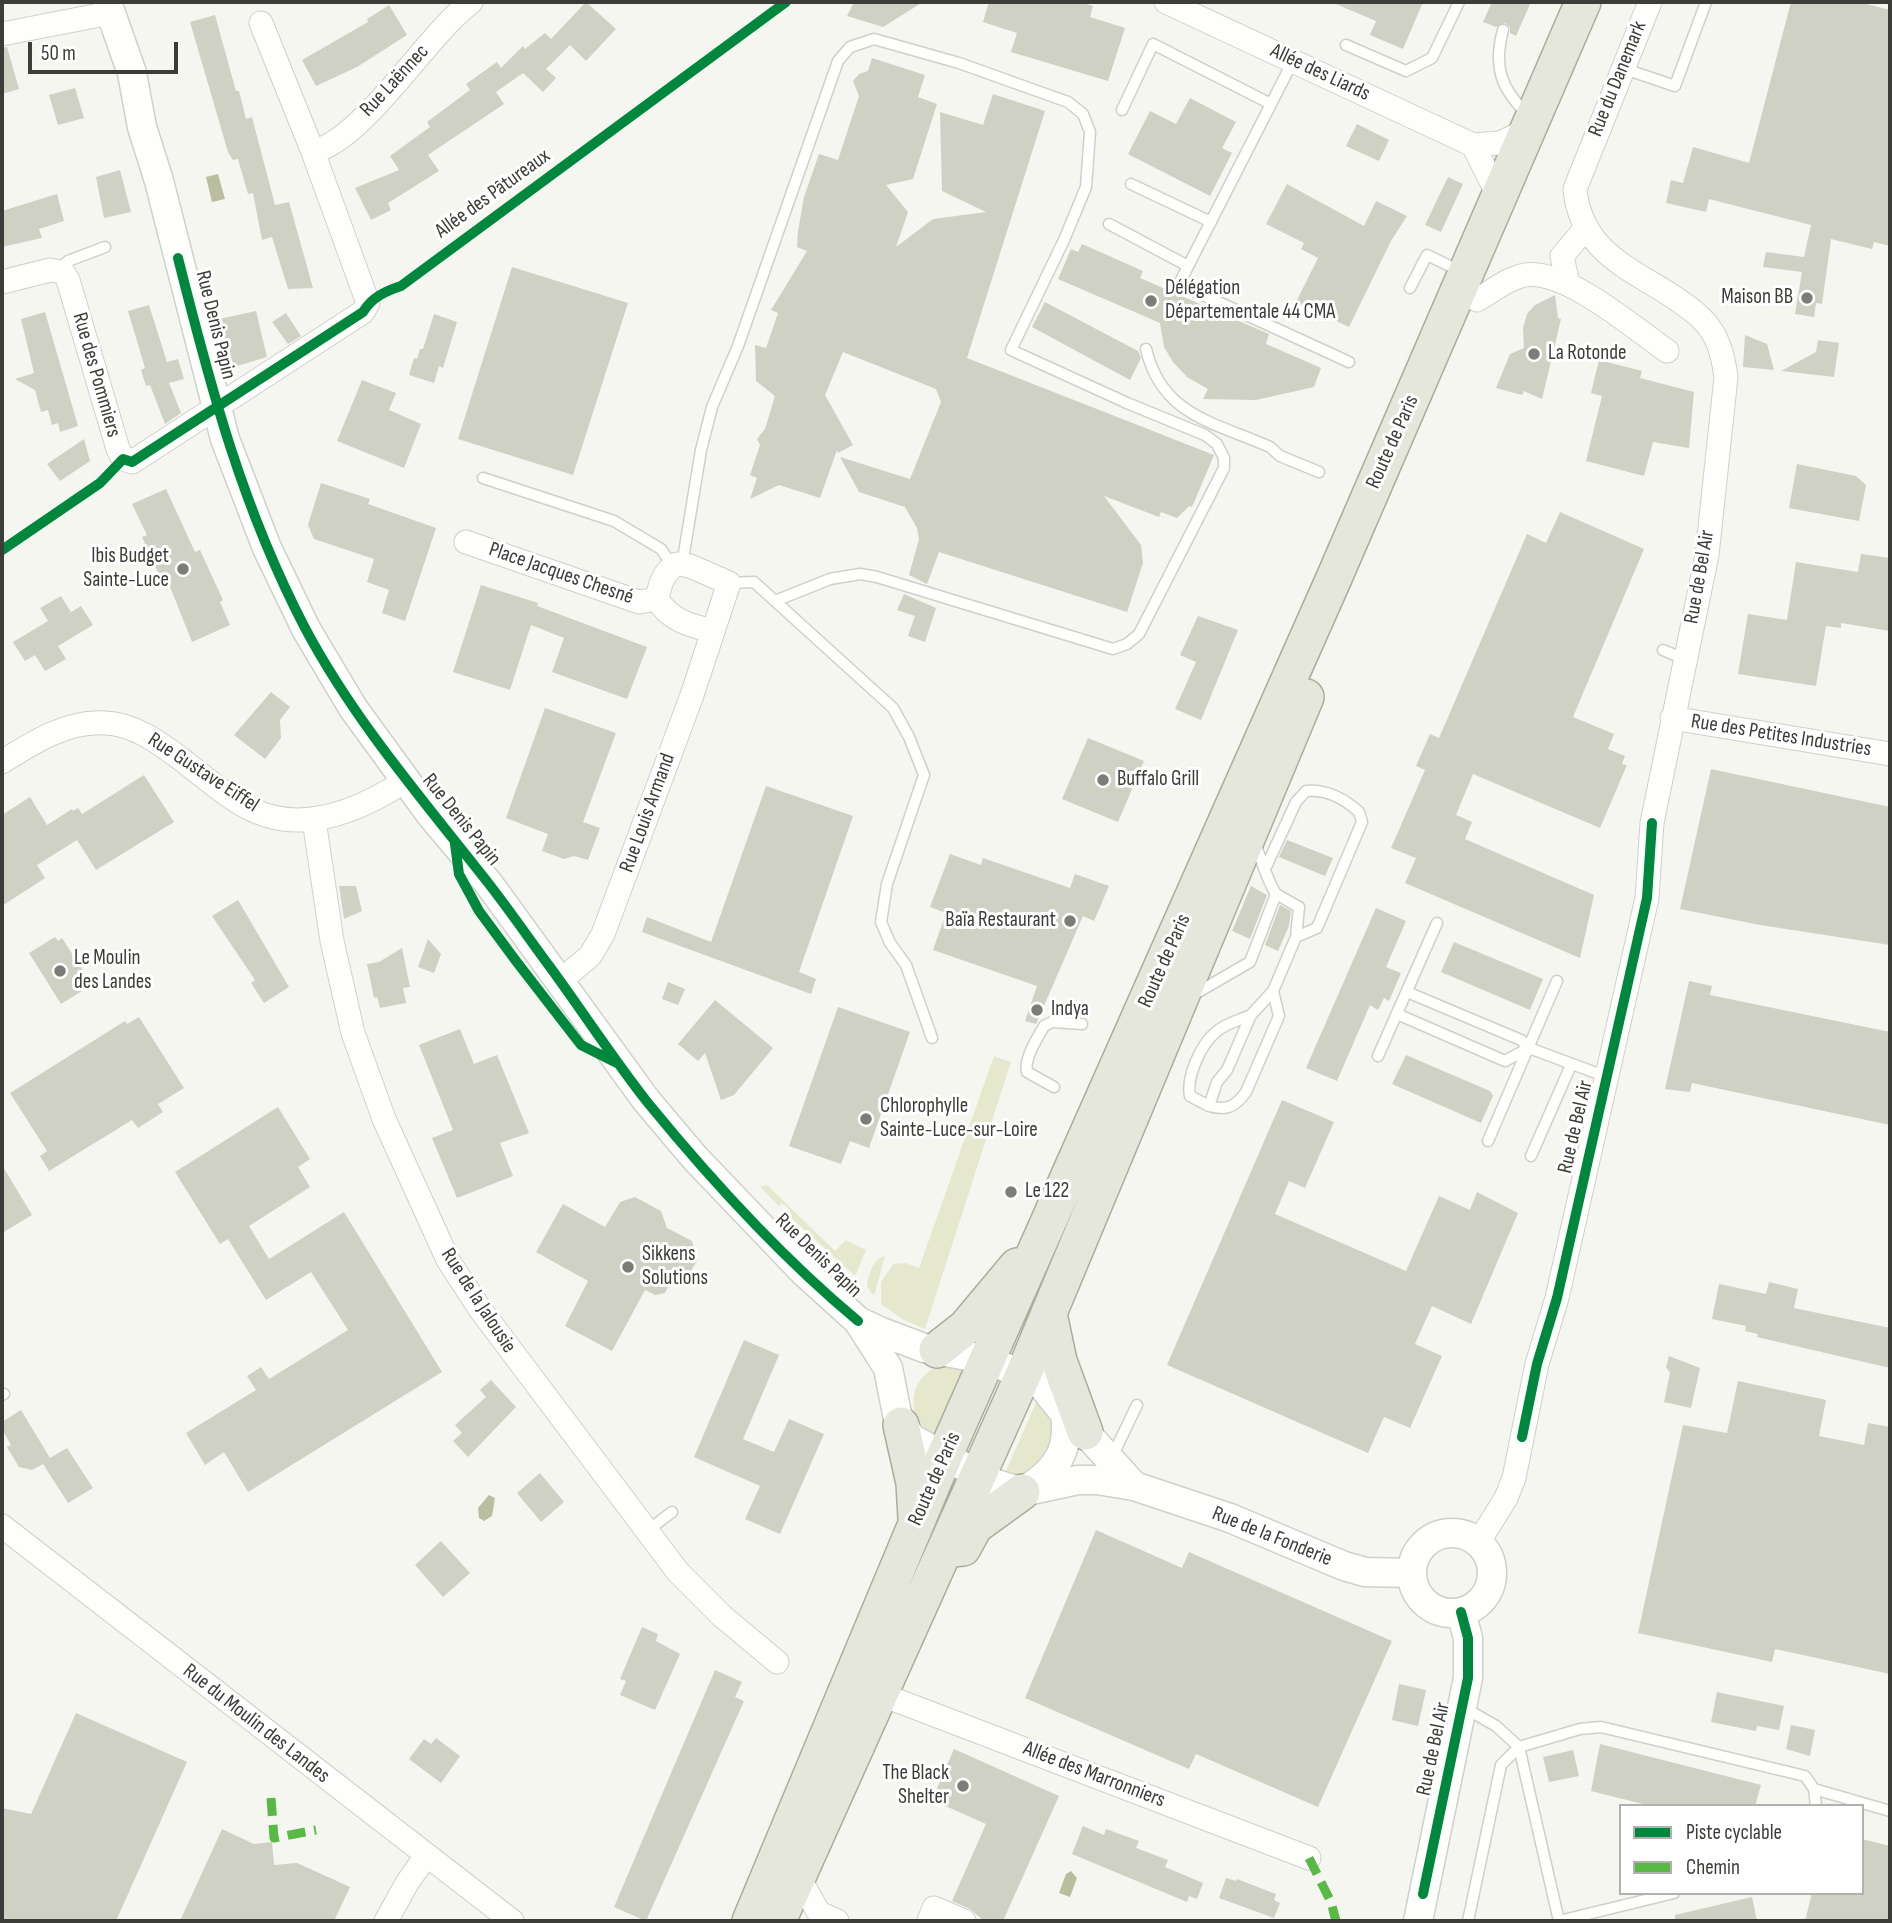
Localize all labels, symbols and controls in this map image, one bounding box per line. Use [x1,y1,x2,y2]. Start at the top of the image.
street label: Rue du Danemark [1583,18,1653,140]
scale bar [32,28,182,72]
street label: Allée des Liards [1266,39,1374,107]
street label: Rue Laënnec [355,40,435,122]
text: 50 m [41,41,76,66]
street label: Allée des Pâtureaux [431,144,555,244]
street label: Rue Denis Papin [189,268,241,382]
place label: Délégation Départementale 44 CMA [1165,276,1335,326]
place label: Maison BB [1721,285,1793,311]
marker: Maison BB [1799,290,1815,306]
marker: Délégation Départementale 44 CMA [1143,293,1159,309]
street label: Rue des Pommiers [66,310,126,440]
place label: La Rotonde [1548,341,1626,367]
marker: La Rotonde [1526,346,1542,362]
street label: Route de Paris [1361,391,1425,493]
street label: Rue de Bel Air [1679,528,1721,626]
street label: Place Jacques Chesné [485,537,637,611]
place label: Ibis Budget Sainte-Luce [83,544,169,594]
marker: Ibis Budget Sainte-Luce [175,561,191,577]
street label: Rue des Petites Industries [1689,709,1873,763]
street label: Rue Gustave Eiffel [143,728,263,818]
street label: Rue Louis Armand [615,750,681,876]
place label: Buffalo Grill [1117,767,1199,793]
street label: Rue Denis Papin [416,769,506,871]
marker: Buffalo Grill [1095,772,1111,788]
place label: Baïa Restaurant [945,908,1056,934]
street label: Route de Paris [1133,910,1197,1012]
marker: Baïa Restaurant [1062,913,1078,929]
place label: Le Moulin des Landes [74,946,152,996]
marker: Le Moulin des Landes [52,963,68,979]
place label: Indya [1051,997,1089,1023]
marker: Indya [1029,1002,1045,1018]
street label: Rue de Bel Air [1553,1078,1599,1176]
place label: Chlorophylle Sainte-Luce-sur-Loire [880,1094,1038,1144]
marker: Chlorophylle Sainte-Luce-sur-Loire [858,1111,874,1127]
place label: Le 122 [1025,1179,1069,1205]
marker: Le 122 [1003,1184,1019,1200]
street label: Rue Denis Papin [769,1208,867,1304]
place label: Sikkens Solutions [642,1242,708,1292]
street label: Rue de la Jalousie [435,1244,521,1358]
marker: Sikkens Solutions [620,1259,636,1275]
street label: Route de Paris [903,1428,967,1530]
street label: Rue de la Fonderie [1208,1502,1336,1572]
street label: Rue du Moulin des Landes [178,1659,334,1789]
street label: Rue de Bel Air [1412,1700,1456,1798]
street label: Allée des Marronniers [1019,1736,1169,1814]
place label: The Black Shelter [882,1761,949,1811]
marker: The Black Shelter [955,1778,971,1794]
legend [1619,1804,1864,1895]
text: Piste cyclable [1686,1820,1782,1845]
text: Chemin [1686,1855,1740,1880]

